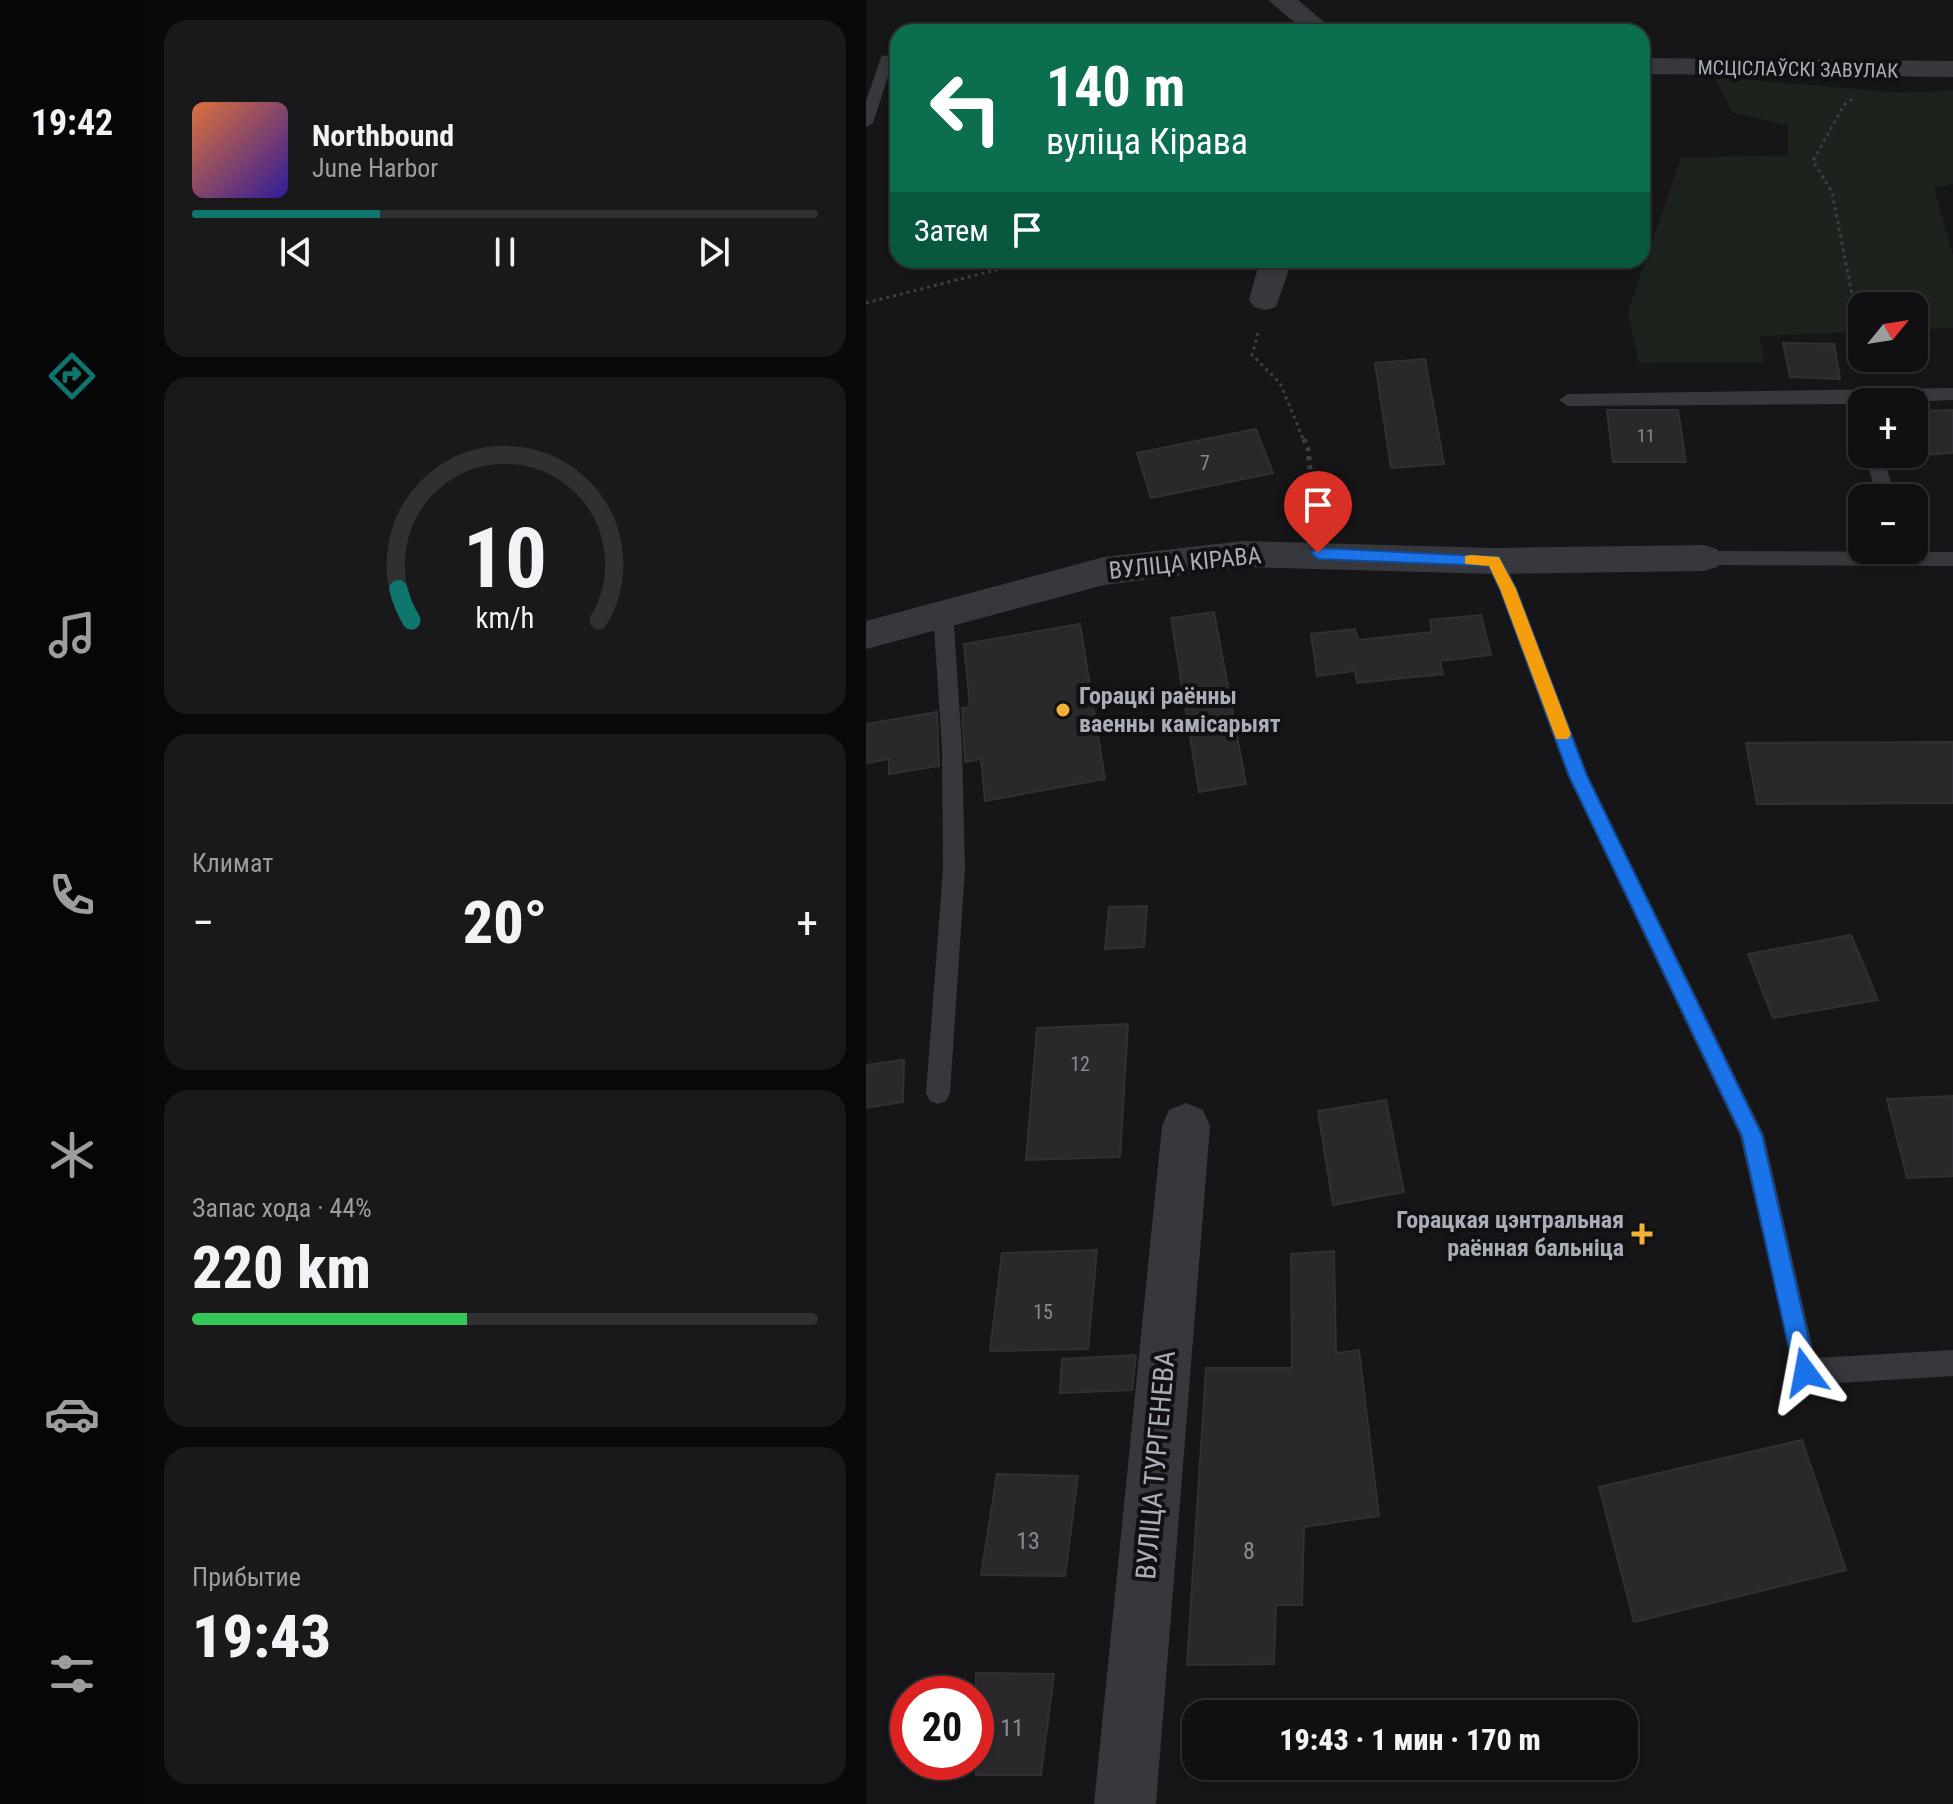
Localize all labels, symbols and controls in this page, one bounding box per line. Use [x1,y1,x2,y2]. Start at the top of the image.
text: 140 m [1046,54,1185,120]
street label: МСЦІСЛАЎСКІ ЗАВУЛАК [1697,55,1899,83]
icon: left [914,56,1018,160]
text: 19:42 [31,102,113,144]
text: Northbound [312,118,454,153]
text: вуліца Кірава [1046,121,1248,163]
text: June Harbor [312,153,438,183]
icon: arrive [1005,208,1049,252]
text: Затем [914,213,989,248]
icon: previous [274,230,318,274]
icon: pause [483,230,527,274]
icon: next [692,230,736,274]
north arrow [1848,292,1928,372]
map controls [1848,292,1928,564]
icon: directions [44,348,100,404]
button: + [1848,388,1928,468]
house number: 11 [1637,425,1655,446]
house number: 7 [1200,451,1210,475]
pin [1284,471,1352,553]
icon: arrive [1296,483,1340,527]
button: − [1848,484,1928,564]
text: 10 [463,510,547,607]
street label: ВУЛІЦА КІРАВА [1107,541,1263,585]
text: km/h [476,601,534,635]
icon: music [44,607,100,663]
place label: Горацкі раённы ваенны камісарыят [1079,682,1281,738]
marker: Горацкі раённы ваенны камісарыят [1054,701,1072,719]
text: Климат [192,848,273,878]
icon: phone [44,867,100,923]
text: 20° [463,887,547,958]
text: − [192,897,214,949]
text: + [796,897,818,949]
house number: 12 [1070,1052,1090,1076]
icon: climate [44,1127,100,1183]
text: Запас хода · 44% [192,1193,372,1223]
place label: Горацкая цэнтральная раённая бальніца [1396,1206,1624,1262]
marker: Горацкая цэнтральная раённая бальніца [1631,1223,1653,1245]
text: 220 km [192,1232,371,1303]
house number: 15 [1033,1300,1053,1324]
position arrow [1763,1330,1847,1414]
street label: ВУЛІЦА ТУРГЕНЕВА [1129,1349,1182,1581]
icon: car [44,1386,100,1442]
house number: 13 [1016,1527,1040,1555]
house number: 8 [1243,1537,1255,1565]
text: Прибытие [192,1562,301,1592]
text: 19:43 [192,1601,331,1672]
icon: filters [44,1646,100,1702]
speed limit sign: 20 [890,1676,994,1780]
house number: 11 [1000,1714,1024,1742]
text: 19:43 · 1 мин · 170 m [1279,1722,1541,1757]

